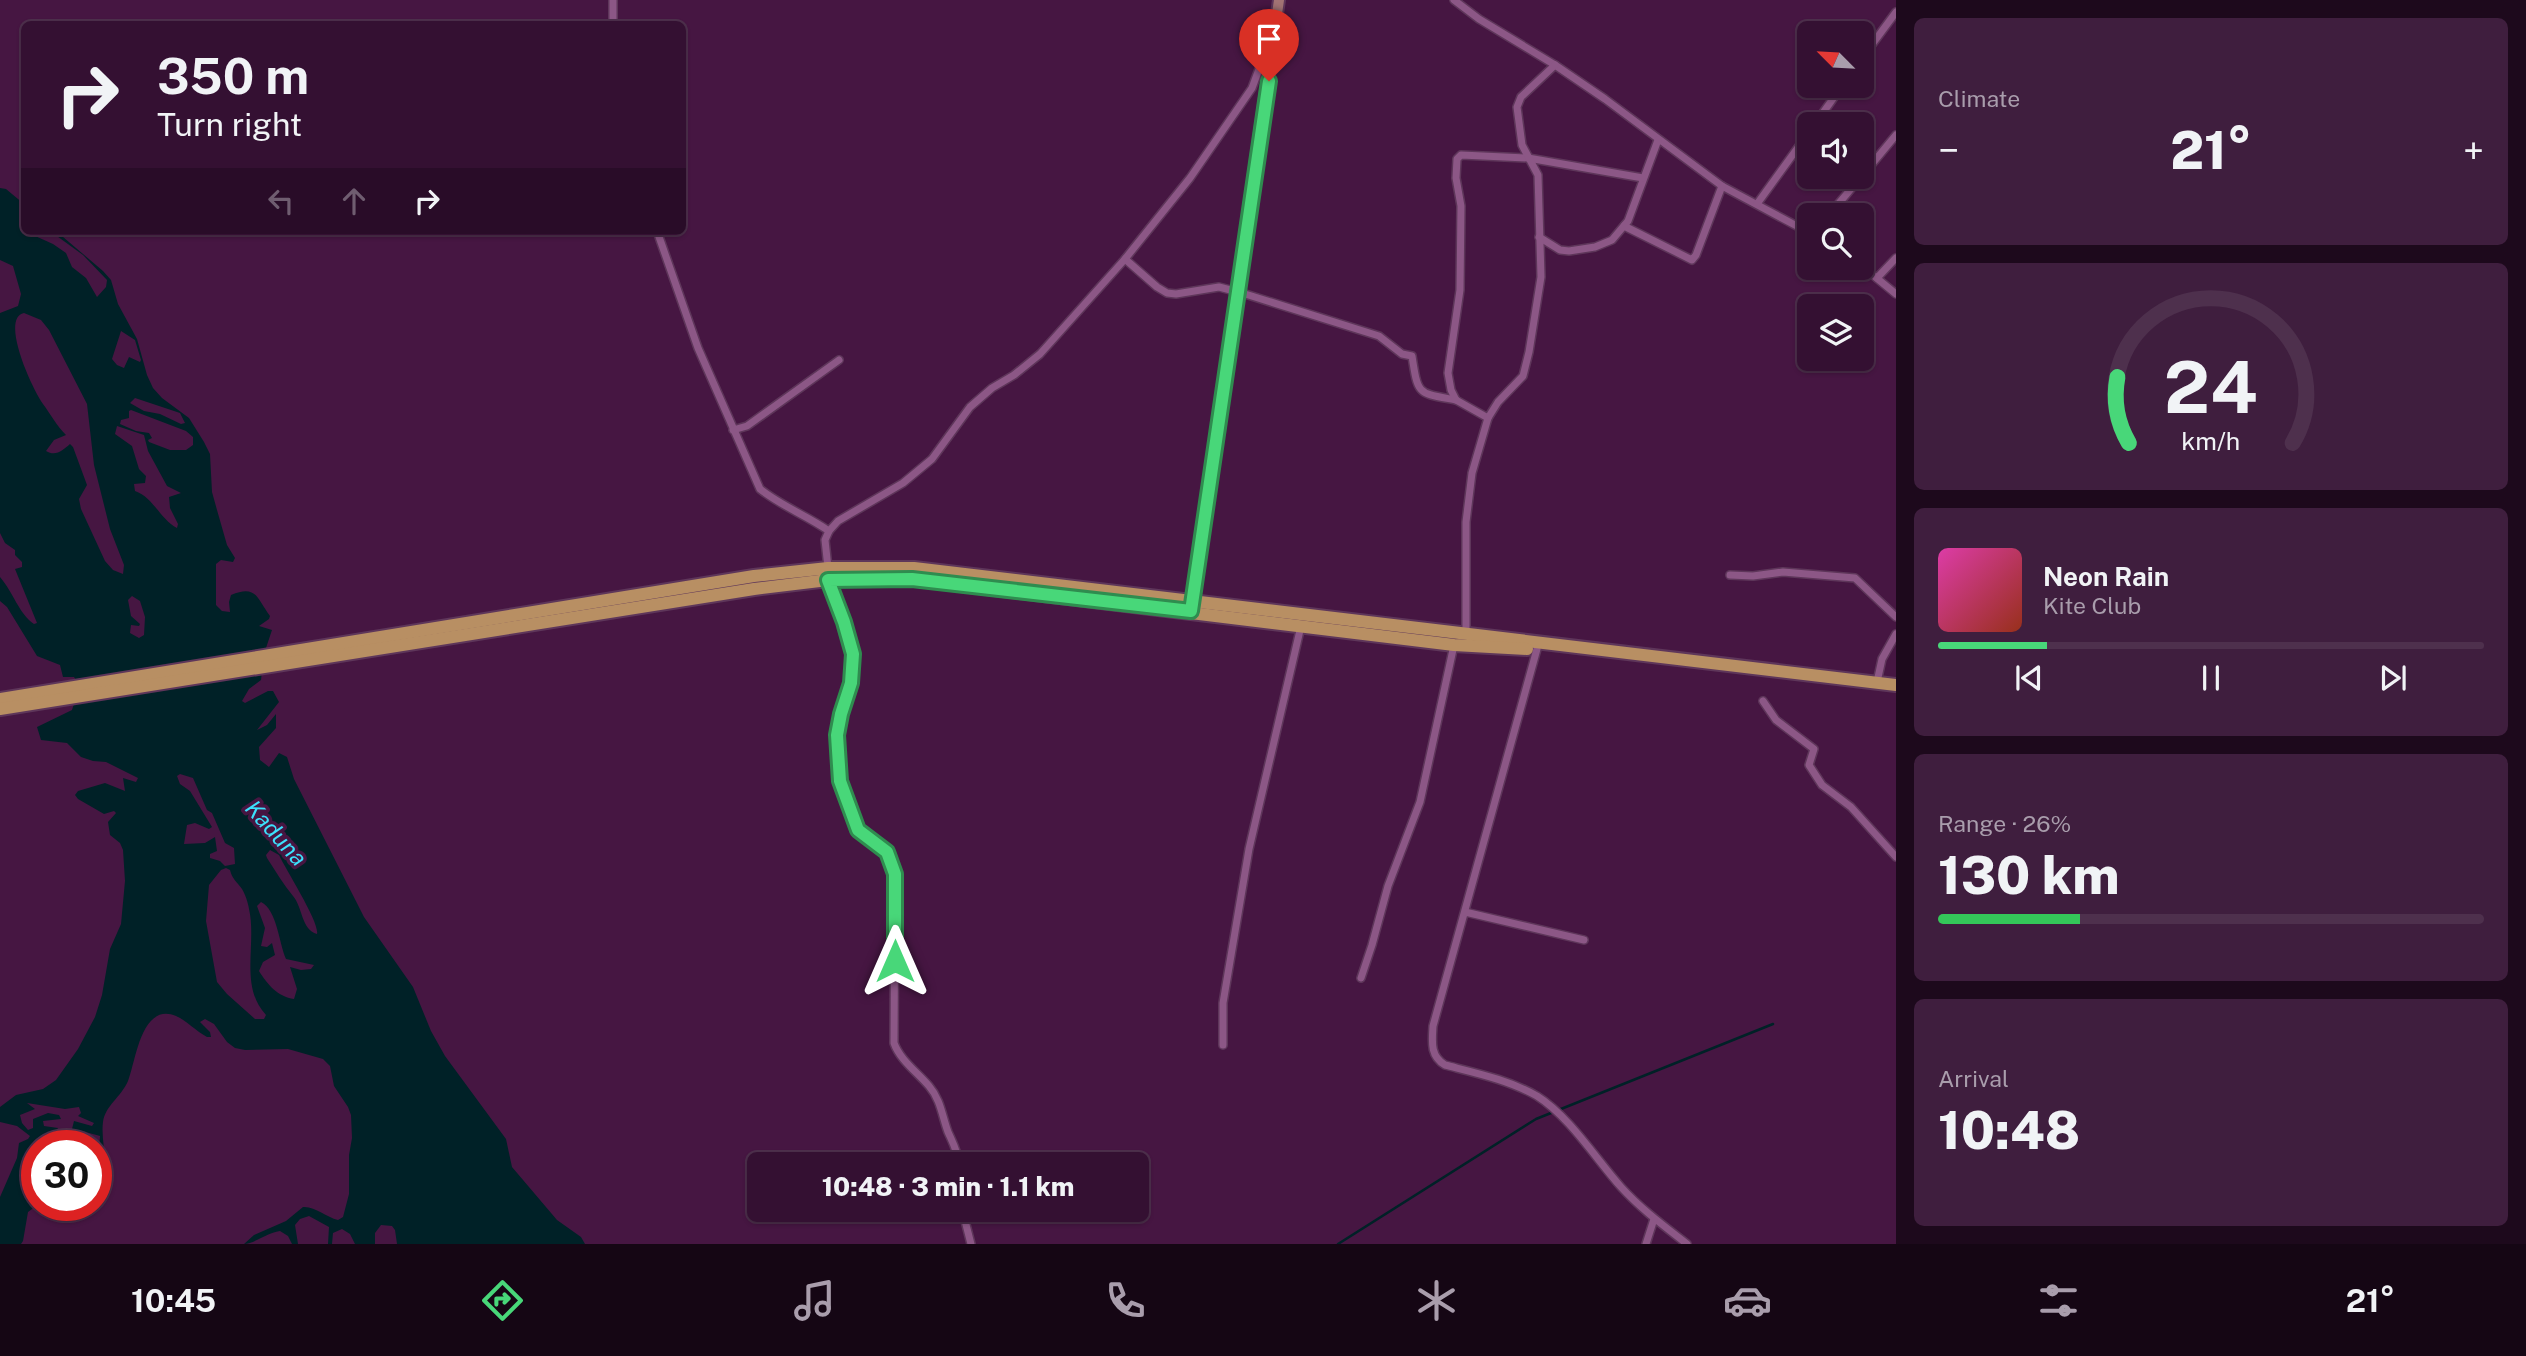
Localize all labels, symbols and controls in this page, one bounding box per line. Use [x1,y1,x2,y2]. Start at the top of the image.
pin [1239,9,1299,81]
icon: arrive [1250,20,1288,58]
north arrow [1797,21,1874,98]
map controls [1797,21,1874,371]
text: 350 m [157,47,309,105]
icon: right [42,49,133,140]
text: Climate [1938,85,2020,112]
text: Turn right [157,106,302,143]
button: sound [1797,112,1874,189]
text: 21° [2170,120,2252,181]
text: − [1938,128,1959,173]
text: + [2463,128,2484,173]
icon: left [262,182,300,220]
icon: ahead [335,182,373,220]
icon: right [408,182,446,220]
button: search [1797,203,1874,280]
button: layers [1797,294,1874,371]
text: 24 [2164,344,2258,429]
text: km/h [2182,426,2240,456]
text: Neon Rain [2043,561,2169,592]
text: Kite Club [2043,592,2141,619]
icon: previous [2010,659,2048,697]
icon: pause [2192,659,2230,697]
icon: next [2374,659,2412,697]
water label: Kaduna [240,794,313,871]
text: Range · 26% [1938,810,2071,837]
text: 130 km [1938,845,2120,906]
position arrow [858,924,932,998]
text: Arrival [1938,1065,2009,1092]
text: 10:48 [1938,1100,2080,1161]
speed limit sign: 30 [21,1130,112,1221]
text: 10:48 · 3 min · 1.1 km [822,1171,1074,1202]
icon: directions [478,1276,527,1325]
icon: music [790,1276,839,1325]
icon: phone [1101,1276,1150,1325]
icon: climate [1412,1276,1461,1325]
icon: car [1723,1276,1772,1325]
icon: filters [2034,1276,2083,1325]
text: 10:45 [131,1282,216,1319]
text: 21° [2346,1282,2395,1319]

